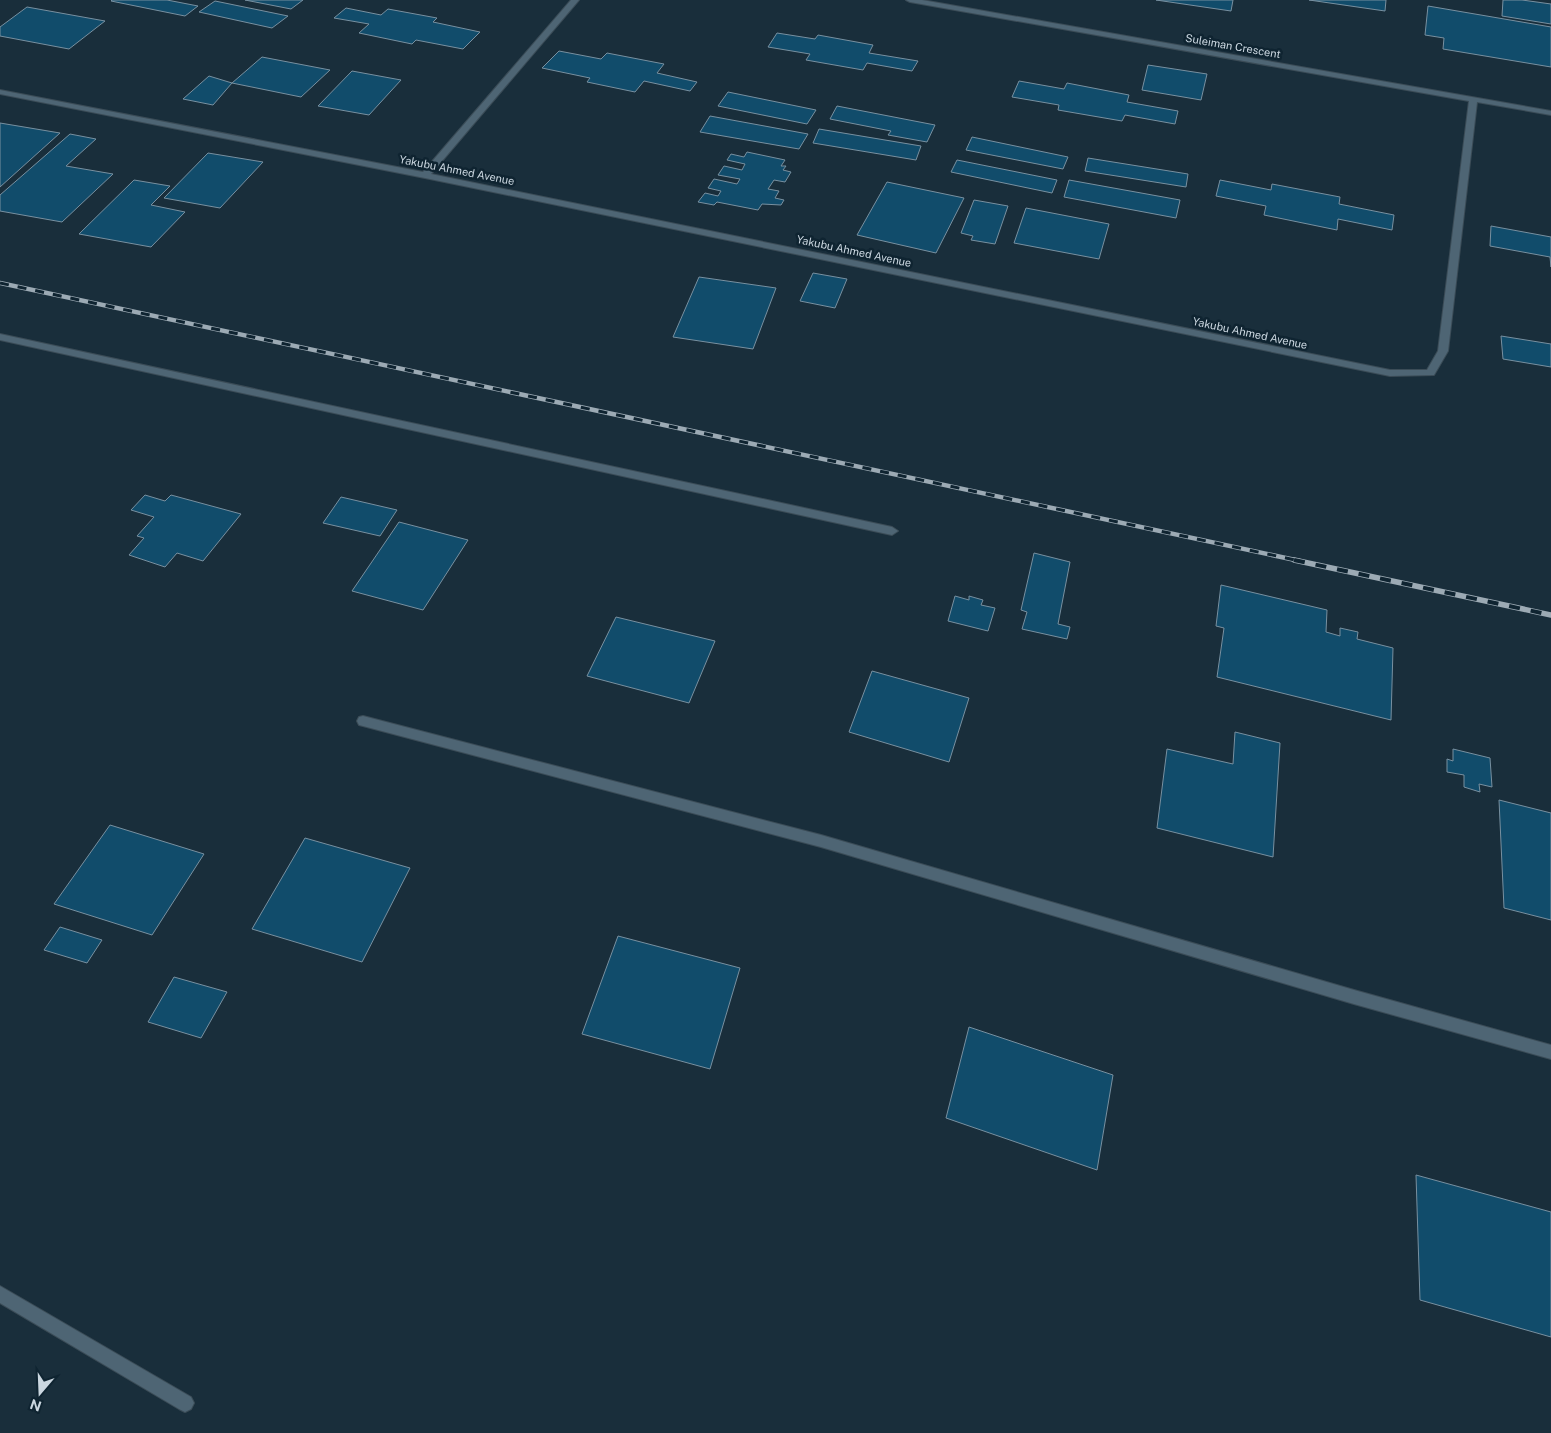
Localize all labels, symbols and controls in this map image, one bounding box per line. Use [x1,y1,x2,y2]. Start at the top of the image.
street label: Suleiman Crescent [1184,32,1282,60]
street label: Yakubu Ahmed Avenue [398,153,516,187]
street label: Yakubu Ahmed Avenue [795,233,913,269]
street label: Yakubu Ahmed Avenue [1191,315,1309,351]
north arrow [15,1368,65,1418]
text: N [28,1396,44,1415]

